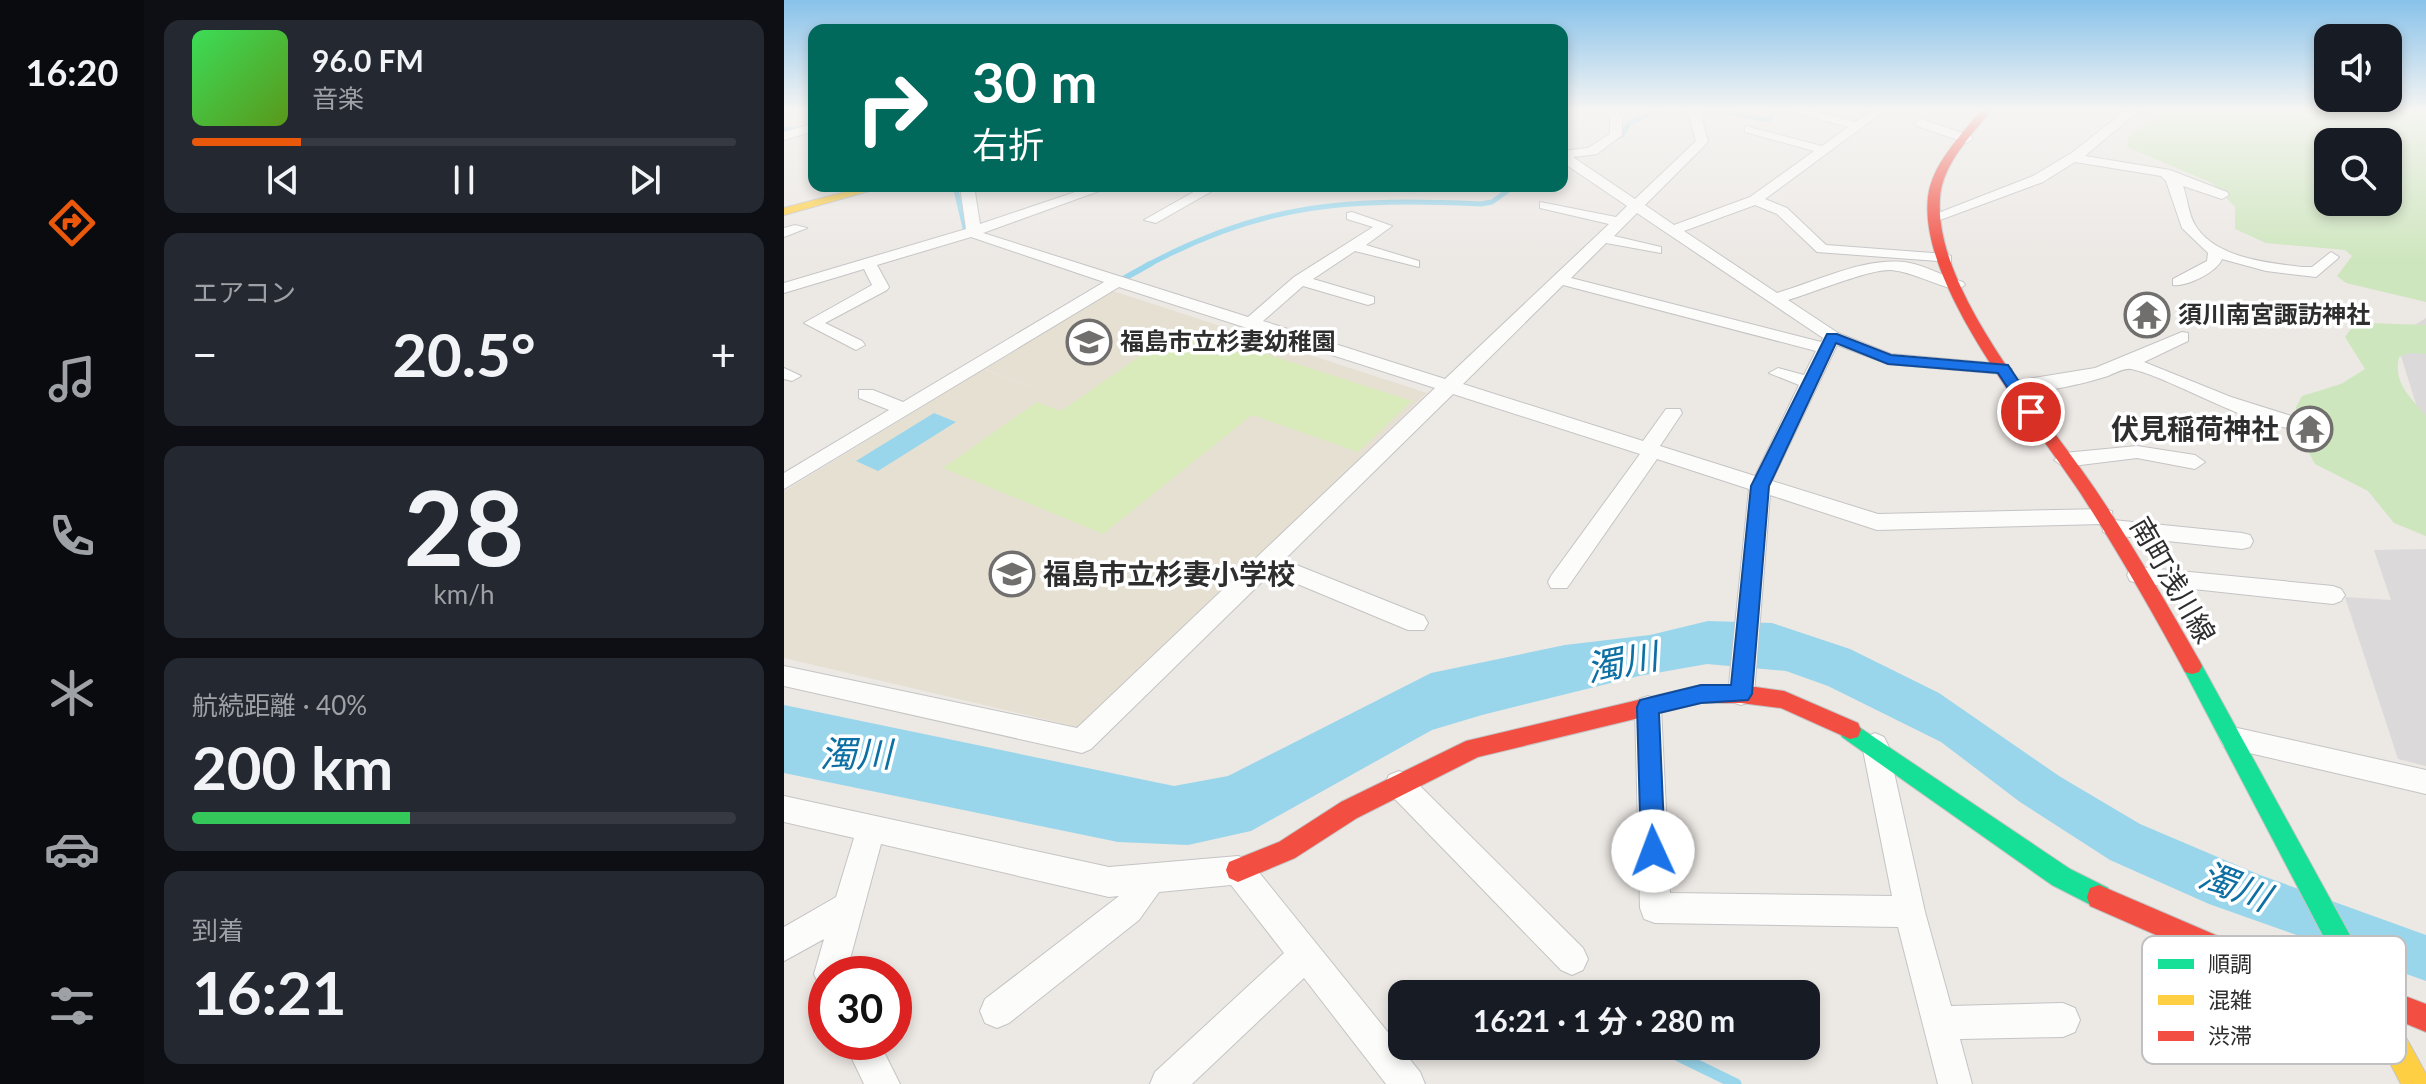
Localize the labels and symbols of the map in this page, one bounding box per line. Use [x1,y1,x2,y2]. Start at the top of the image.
temple icon: 須川南宮諏訪神社 [2123,291,2171,339]
place label: 須川南宮諏訪神社 [2178,299,2370,328]
school or university icon: 福島市立杉妻幼稚園 [1065,318,1113,366]
place label: 福島市立杉妻幼稚園 [1120,326,1336,355]
pin [1997,378,2065,446]
temple icon: 伏見稲荷神社 [2286,405,2334,453]
place label: 伏見稲荷神社 [2111,411,2279,445]
street label: 南町浅川線 [2124,510,2224,649]
school or university icon: 福島市立杉妻小学校 [988,550,1036,598]
place label: 福島市立杉妻小学校 [1043,556,1295,590]
water label: 濁川 [1582,632,1665,689]
water label: 濁川 [820,731,896,775]
position arrow [1611,809,1695,893]
water label: 濁川 [2194,852,2281,920]
legend [2142,936,2406,1064]
text: 順調 [2208,950,2252,977]
speed limit sign: 30 [808,956,912,1060]
text: 混雑 [2208,986,2252,1013]
text: 渋滞 [2208,1022,2252,1049]

